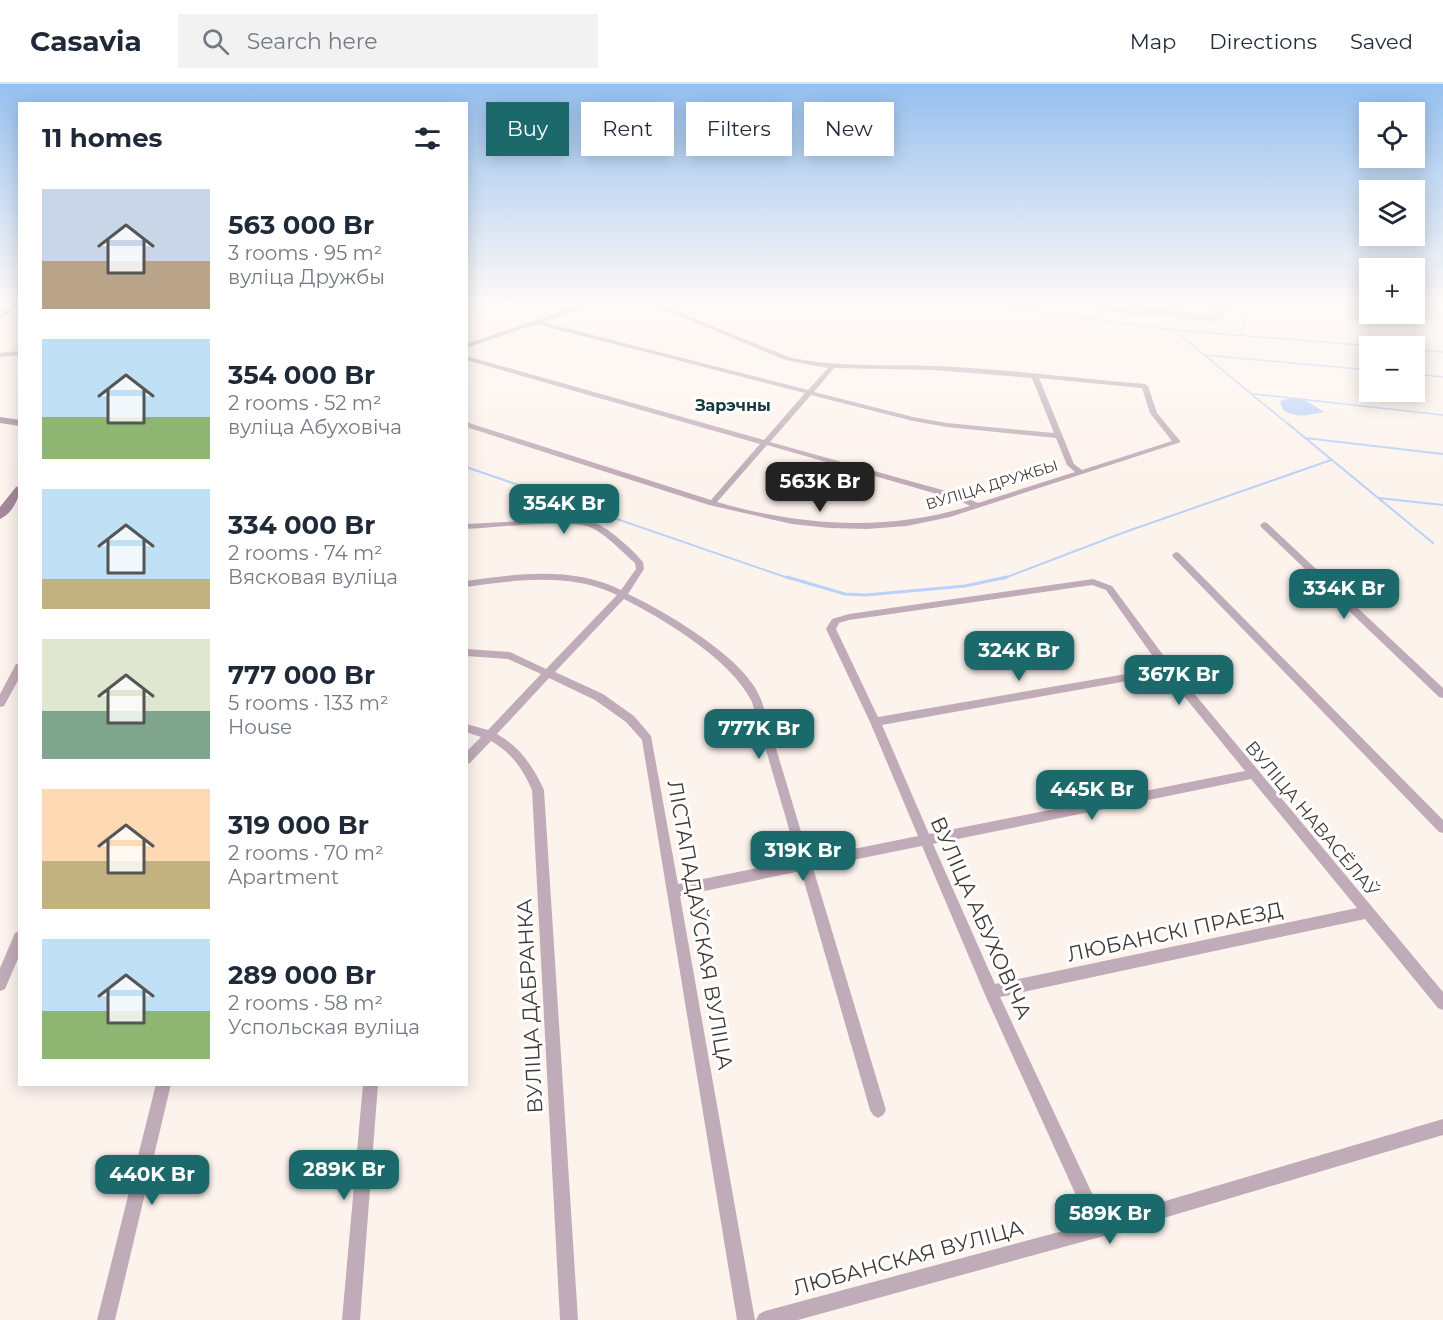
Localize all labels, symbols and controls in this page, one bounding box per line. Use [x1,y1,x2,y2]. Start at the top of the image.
search box [178,14,598,68]
text: Casavia [30,24,142,58]
icon: search [199,25,232,58]
text: Search here [247,28,378,55]
text: Map [1130,29,1176,54]
text: Directions [1209,29,1317,54]
text: Saved [1350,29,1413,54]
chip: Buy [486,102,569,156]
chip: Rent [581,102,674,156]
chip: Filters [686,102,792,156]
chip: New [804,102,894,156]
map controls [1359,102,1425,402]
button: locate [1359,102,1425,168]
text: 11 homes [42,122,162,154]
icon: filters [411,122,444,155]
button: layers [1359,180,1425,246]
text: 563 000 Br [228,209,374,241]
icon: home [90,213,162,285]
text: 3 rooms · 95 m² [228,241,382,265]
button: + [1359,258,1425,324]
text: вуліца Дружбы [228,265,385,289]
button: − [1359,336,1425,402]
text: 354 000 Br [228,359,375,391]
icon: home [90,363,162,435]
text: 2 rooms · 52 m² [228,391,382,415]
district label: Зарэчны [694,396,771,415]
text: вуліца Абуховіча [228,415,402,439]
street label: ВУЛІЦА ДРУЖБЫ [923,455,1060,514]
pin: 563K Br [765,462,875,513]
text: 563K Br [780,469,860,493]
pin: 354K Br [509,484,619,535]
text: 354K Br [523,491,605,515]
text: 334 000 Br [228,509,375,541]
icon: home [90,513,162,585]
text: 2 rooms · 74 m² [228,541,383,565]
text: Вясковая вуліца [228,565,398,589]
pin: 334K Br [1289,569,1399,620]
text: 334K Br [1303,576,1385,600]
pin: 324K Br [964,631,1074,682]
text: 324K Br [978,638,1060,662]
pin: 367K Br [1124,655,1234,706]
text: 777 000 Br [228,659,375,691]
text: 367K Br [1138,662,1220,686]
icon: home [90,663,162,735]
text: 5 rooms · 133 m² [228,691,389,715]
pin: 777K Br [704,709,814,760]
text: House [228,715,292,739]
text: 777K Br [718,716,800,740]
street label: ВУЛІЦА НАВАСЁЛАЎ [1240,737,1384,902]
pin: 445K Br [1037,770,1147,821]
text: 445K Br [1050,777,1134,801]
street label: ЛІСТАПАДАЎСКАЯ ВУЛІЦА [663,778,738,1072]
text: 319 000 Br [228,809,369,841]
icon: home [90,813,162,885]
street label: ВУЛІЦА АБУХОВІЧА [926,813,1038,1023]
pin: 319K Br [748,831,858,882]
text: 319K Br [765,838,841,862]
text: 2 rooms · 70 m² [228,841,384,865]
text: Apartment [228,865,339,889]
street label: ЛЮБАНСКІ ПРАЕЗД [1065,896,1285,967]
street label: ВУЛІЦА ДАБРАНКА [511,898,548,1114]
text: 289 000 Br [228,959,376,991]
icon: home [90,963,162,1035]
text: 2 rooms · 58 m² [228,991,383,1015]
text: Успольская вуліца [228,1015,420,1039]
pin: 289K Br [289,1150,399,1201]
pin: 440K Br [97,1155,207,1206]
text: 289K Br [303,1157,385,1181]
text: 440K Br [109,1162,195,1186]
pin: 589K Br [1055,1194,1165,1245]
text: 589K Br [1069,1201,1151,1225]
street label: ЛЮБАНСКАЯ ВУЛІЦА [790,1215,1026,1300]

